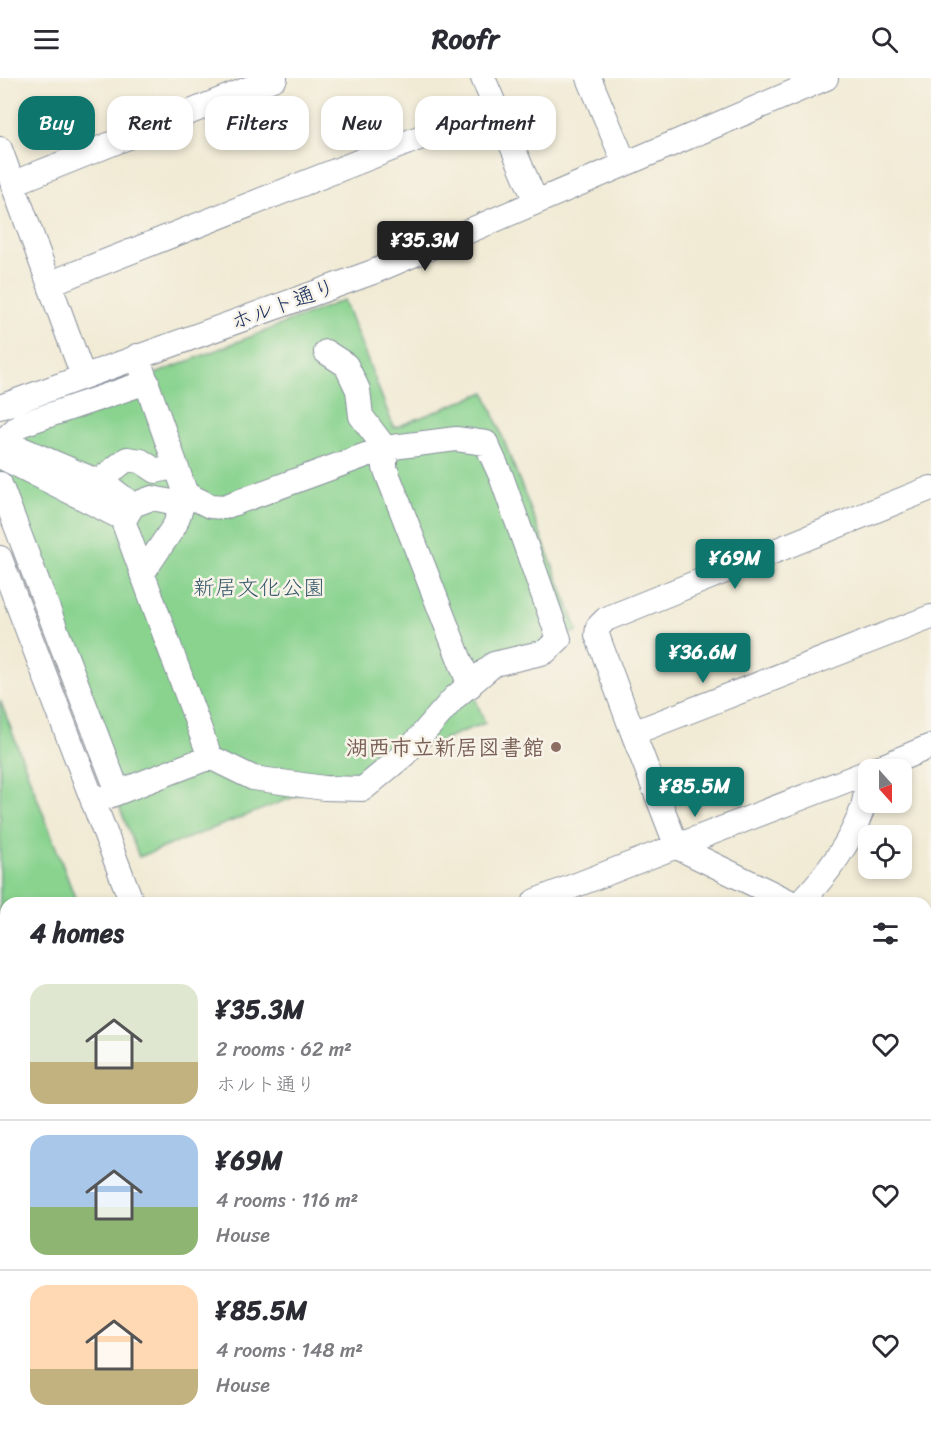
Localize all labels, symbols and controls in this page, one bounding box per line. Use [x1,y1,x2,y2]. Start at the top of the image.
text: Roofr [432,15,499,63]
icon: menu [30,23,63,56]
icon: search [868,23,901,56]
chip: Buy [18,96,95,150]
chip: Rent [107,96,193,150]
chip: Filters [205,96,309,150]
chip: New [321,96,403,150]
chip: Apartment [415,96,556,150]
pin: ¥35.3M [376,221,474,272]
text: ¥35.3M [391,223,459,258]
street label: ホルト通り [225,267,341,341]
pin: ¥69M [699,539,771,590]
text: ¥69M [709,541,761,576]
park label: 新居文化公園 [193,568,325,607]
pin: ¥36.6M [654,633,752,684]
text: ¥36.6M [669,635,737,670]
place label: 湖西市立新居図書館 [346,728,544,767]
marker: 湖西市立新居図書館 [549,740,563,754]
north arrow [858,759,912,813]
map controls [858,759,912,879]
pin: ¥85.5M [646,767,744,818]
text: ¥85.5M [660,769,730,804]
button: locate [858,825,912,879]
text: 4 homes [30,910,124,956]
icon: filters [869,917,902,950]
text: ¥35.3M [216,986,304,1032]
icon: home [78,1008,150,1080]
icon: heart [869,1028,902,1061]
text: 2 rooms · 62 m² [216,1032,352,1067]
text: ホルト通り [216,1067,316,1102]
text: ¥69M [216,1137,282,1183]
icon: home [78,1159,150,1231]
icon: heart [869,1179,902,1212]
text: 4 rooms · 116 m² [216,1183,358,1218]
text: House [216,1218,270,1253]
text: ¥85.5M [216,1287,307,1333]
icon: home [78,1309,150,1381]
icon: heart [869,1329,902,1362]
text: 4 rooms · 148 m² [216,1333,363,1368]
text: House [216,1368,270,1403]

